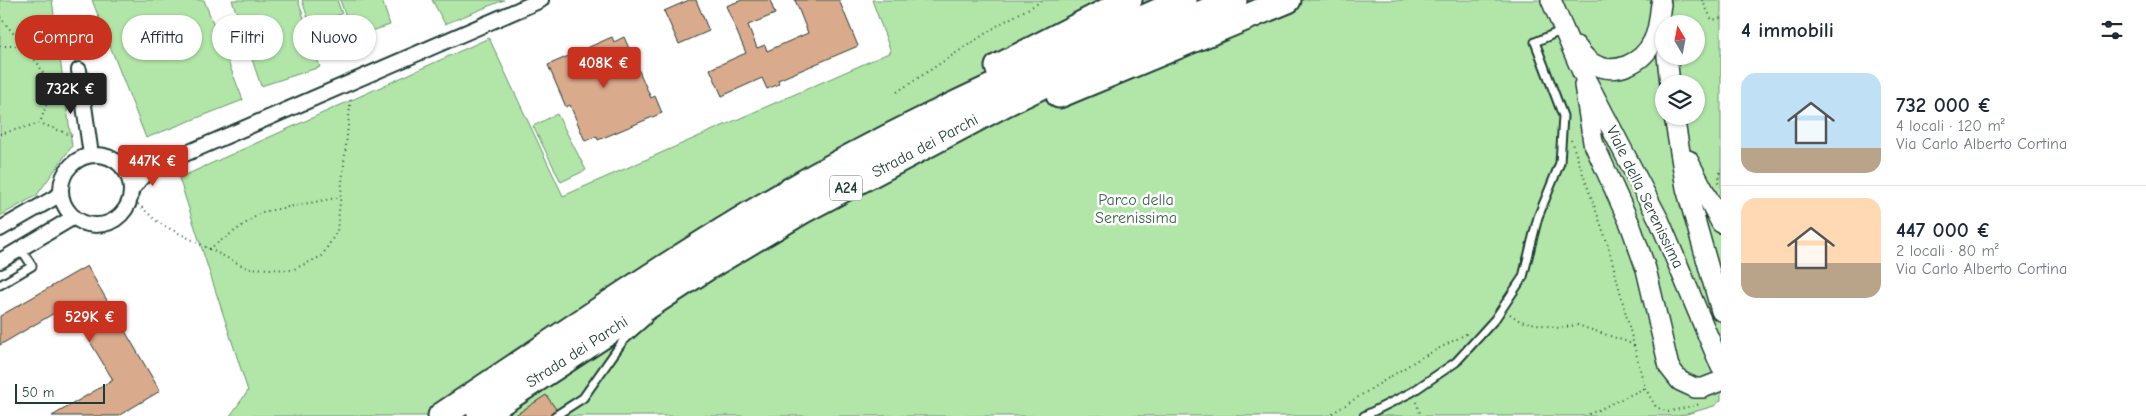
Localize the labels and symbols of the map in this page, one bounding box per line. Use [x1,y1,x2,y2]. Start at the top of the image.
north arrow [1655,15,1705,65]
pin: 408K € [563,46,645,89]
pin: 732K € [30,72,112,115]
street label: Strada dei Parchi [869,110,981,182]
street label: Viale della Serenissima [1603,123,1687,271]
pin: 447K € [112,144,194,187]
road number: A24 [830,176,862,200]
park label: Parco della Serenissima [1095,191,1177,227]
pin: 529K € [49,300,131,343]
street label: Strada dei Parchi [523,312,631,392]
scale bar [15,381,105,404]

